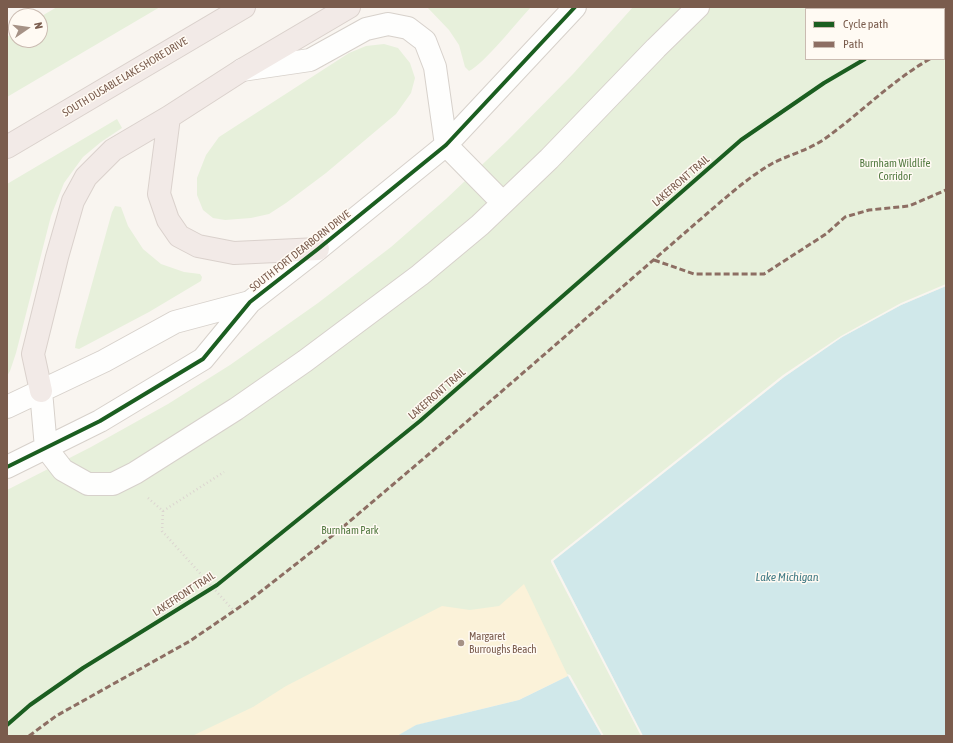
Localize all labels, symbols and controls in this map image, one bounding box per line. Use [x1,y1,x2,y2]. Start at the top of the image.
north arrow [8,8,48,48]
legend [805,8,945,60]
text: Cycle path [843,17,888,31]
text: N [32,21,45,30]
street label: SOUTH DUSABLE LAKE SHORE DRIVE [60,34,190,120]
text: Path [843,37,864,51]
street label: LAKEFRONT TRAIL [650,153,712,209]
park label: Burnham Wildlife Corridor [860,157,930,183]
street label: SOUTH FORT DEARBORN DRIVE [247,208,353,294]
street label: LAKEFRONT TRAIL [406,366,468,422]
park label: Burnham Park [321,524,379,538]
street label: LAKEFRONT TRAIL [150,569,218,619]
water label: Lake Michigan [756,570,818,584]
place label: Margaret Burroughs Beach [469,630,537,656]
marker: Margaret Burroughs Beach [456,638,466,648]

